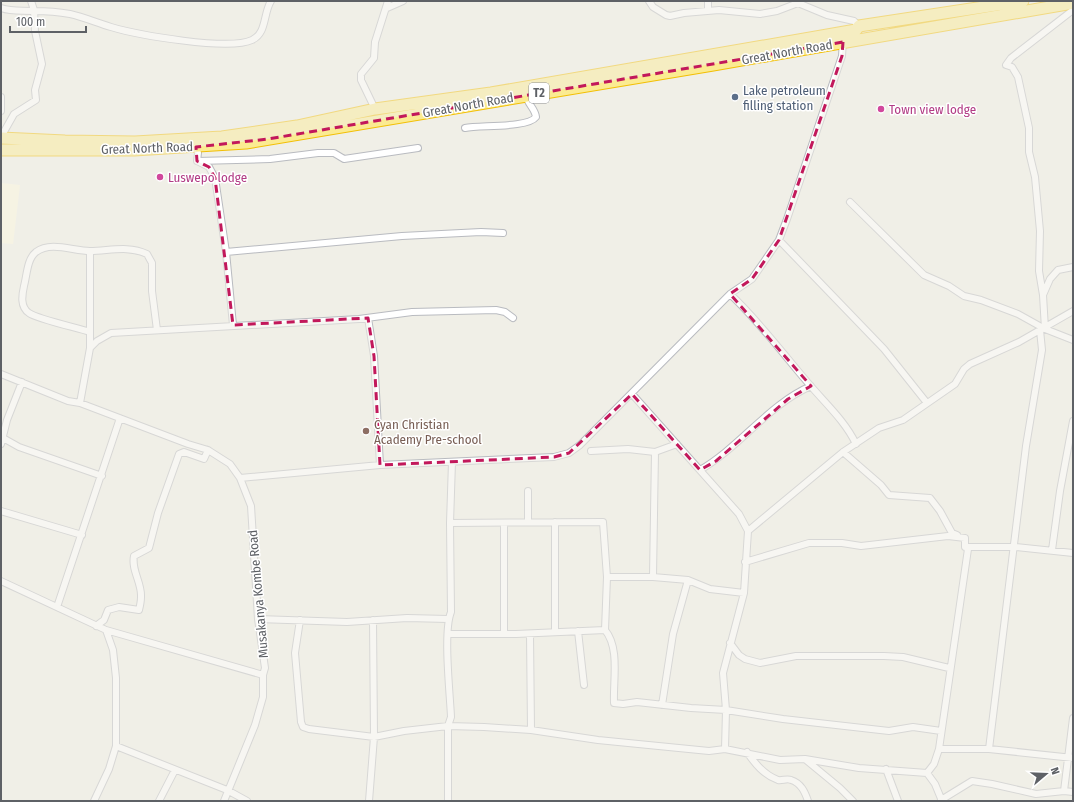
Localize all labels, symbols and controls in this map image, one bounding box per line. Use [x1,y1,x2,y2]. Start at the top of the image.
scale bar [10,8,86,34]
text: 100 m [16,15,45,29]
street label: Great North Road [740,37,834,67]
road number: T2 [529,83,549,103]
place label: Lake petroleum filling station [743,83,826,113]
street label: Great North Road [421,90,515,120]
marker: Lake petroleum filling station [730,92,740,102]
place label: Town view lodge [889,102,976,117]
marker: Town view lodge [876,104,886,114]
street label: Great North Road [101,139,193,157]
place label: Luswepo lodge [168,170,247,185]
marker: Luswepo lodge [155,172,165,182]
place label: Cyan Christian Academy Pre-school [374,417,482,447]
marker: Cyan Christian Academy Pre-school [361,426,371,436]
street label: Musakanya Kombe Road [245,529,271,659]
north arrow [1026,754,1066,794]
text: N [1048,766,1062,776]

